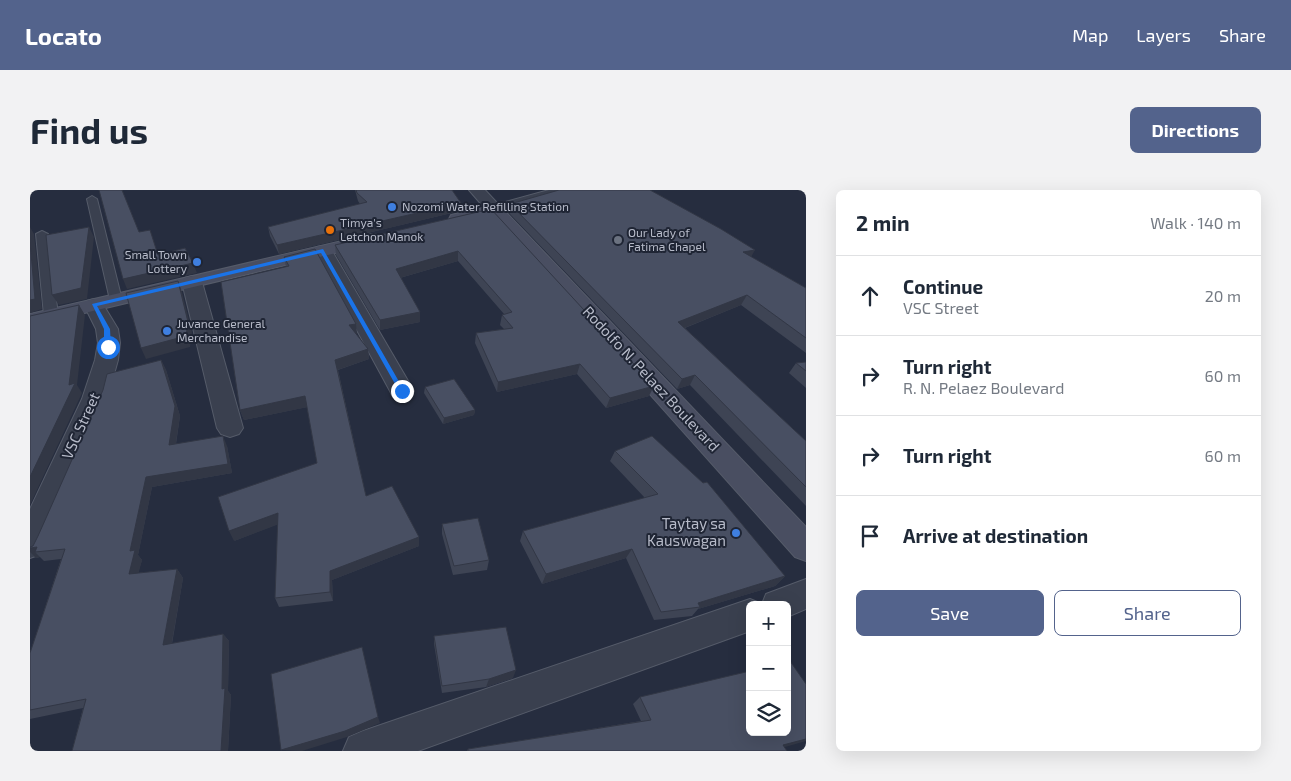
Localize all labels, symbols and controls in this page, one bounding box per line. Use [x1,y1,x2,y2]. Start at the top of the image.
text: Locato [25,21,102,50]
text: Map [1072,24,1108,46]
text: Layers [1136,24,1191,46]
text: Share [1219,24,1266,46]
button: Directions [1130,107,1261,153]
text: Find us [30,109,148,151]
place label: Nozomi Water Refilling Station [402,199,569,213]
marker: Nozomi Water Refilling Station [386,201,398,213]
text: 2 min [856,210,910,235]
text: Walk · 140 m [1150,213,1241,232]
place label: Timya's Letchon Manok [340,215,423,243]
marker: Timya's Letchon Manok [324,224,336,236]
place label: Our Lady of Fatima Chapel [628,225,706,253]
marker: Our Lady of Fatima Chapel [612,234,624,246]
place label: Small Town Lottery [125,247,188,275]
marker: Small Town Lottery [191,256,203,268]
text: Continue [903,275,983,298]
icon: ahead [856,282,884,310]
text: 20 m [1205,286,1241,305]
text: VSC Street [903,298,979,317]
street label: Rodolfo N. Pelaez Boulevard [580,302,724,455]
place label: Juvance General Merchandise [177,316,265,344]
marker: Juvance General Merchandise [161,325,173,337]
route start [97,336,120,359]
text: Turn right [903,355,991,378]
icon: right [856,362,884,390]
text: 60 m [1205,366,1241,385]
text: R. N. Pelaez Boulevard [903,378,1064,397]
route end [391,380,414,403]
street label: VSC Street [57,389,103,462]
icon: right [856,442,884,470]
text: Turn right [903,444,991,467]
text: 60 m [1205,446,1241,465]
place label: Taytay sa Kauswagan [647,514,726,549]
icon: arrive [856,522,884,550]
text: Arrive at destination [903,524,1088,547]
marker: Taytay sa Kauswagan [730,527,742,539]
button: Save [856,590,1044,636]
button: Share [1054,590,1241,636]
map controls [746,601,791,736]
button: + [746,601,791,646]
button: − [746,646,791,691]
button: layers [746,691,791,736]

